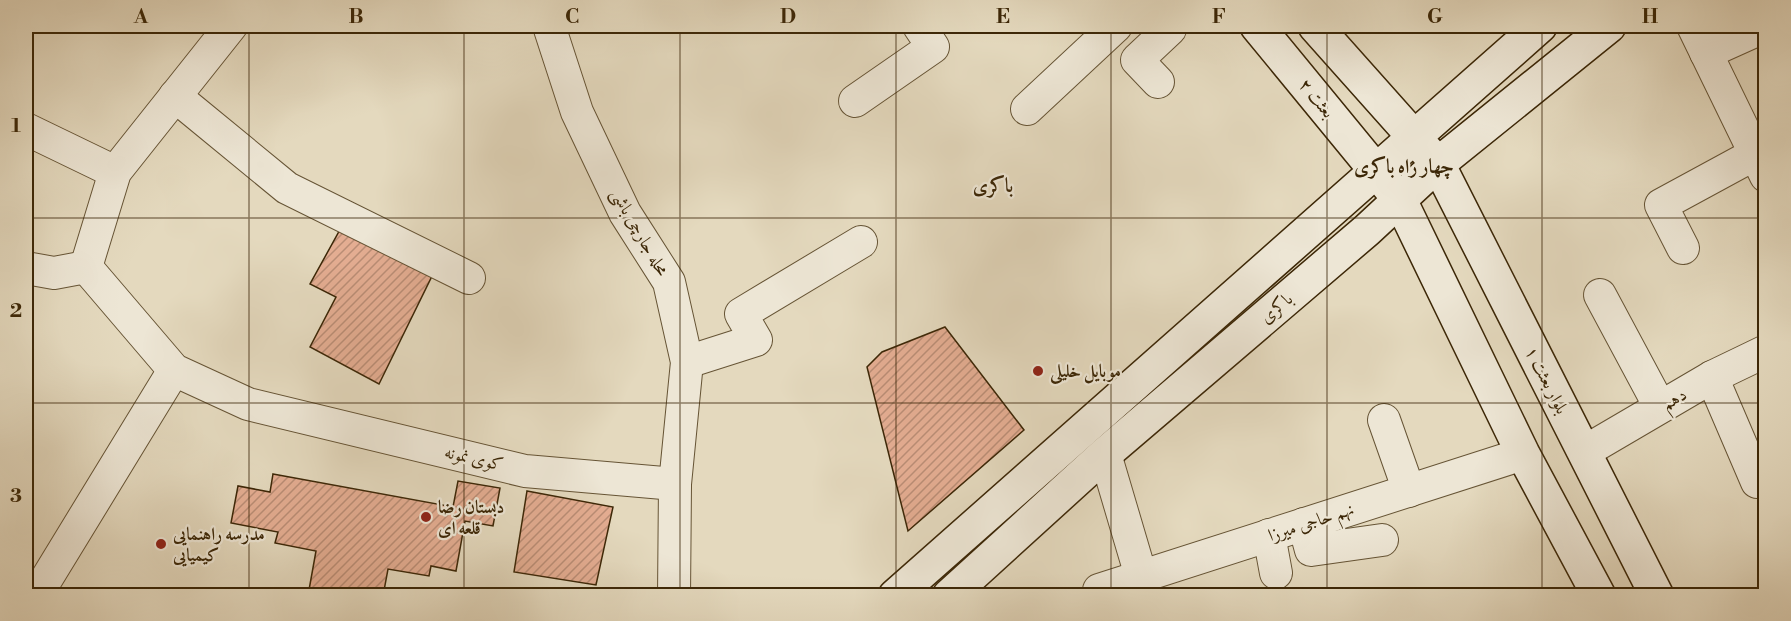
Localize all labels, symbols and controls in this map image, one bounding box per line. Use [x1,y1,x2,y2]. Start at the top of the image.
text: A [133,5,149,30]
text: B [348,5,364,30]
text: C [565,5,579,30]
text: D [780,5,796,30]
text: E [996,5,1010,30]
text: F [1212,5,1226,30]
text: G [1427,5,1443,30]
text: H [1642,5,1659,30]
street label: بعثت ۲ [1294,74,1340,123]
text: 1 [11,114,21,139]
district label: چهار راه باکری [1354,155,1454,180]
district label: باکری [973,174,1013,199]
street label: محله جارچی باشی [604,184,674,281]
street label: باکری [1255,288,1298,329]
text: 2 [10,299,22,324]
street label: بلوار بعثت ۱ [1520,342,1573,418]
place label: موبایل خلیلی [1049,360,1121,385]
marker: موبایل خلیلی [1031,364,1045,378]
street label: دهم [1657,383,1694,420]
street label: کوی نمونه [442,441,506,476]
text: 3 [10,484,22,509]
place label: دبستان رضا قلعه ای [438,496,504,540]
street label: نهم حاجی میرزا [1265,498,1359,552]
marker: دبستان رضا قلعه ای [419,510,433,524]
place label: مدرسه راهنمایی کیمیایی [172,523,265,567]
marker: مدرسه راهنمایی کیمیایی [154,537,168,551]

